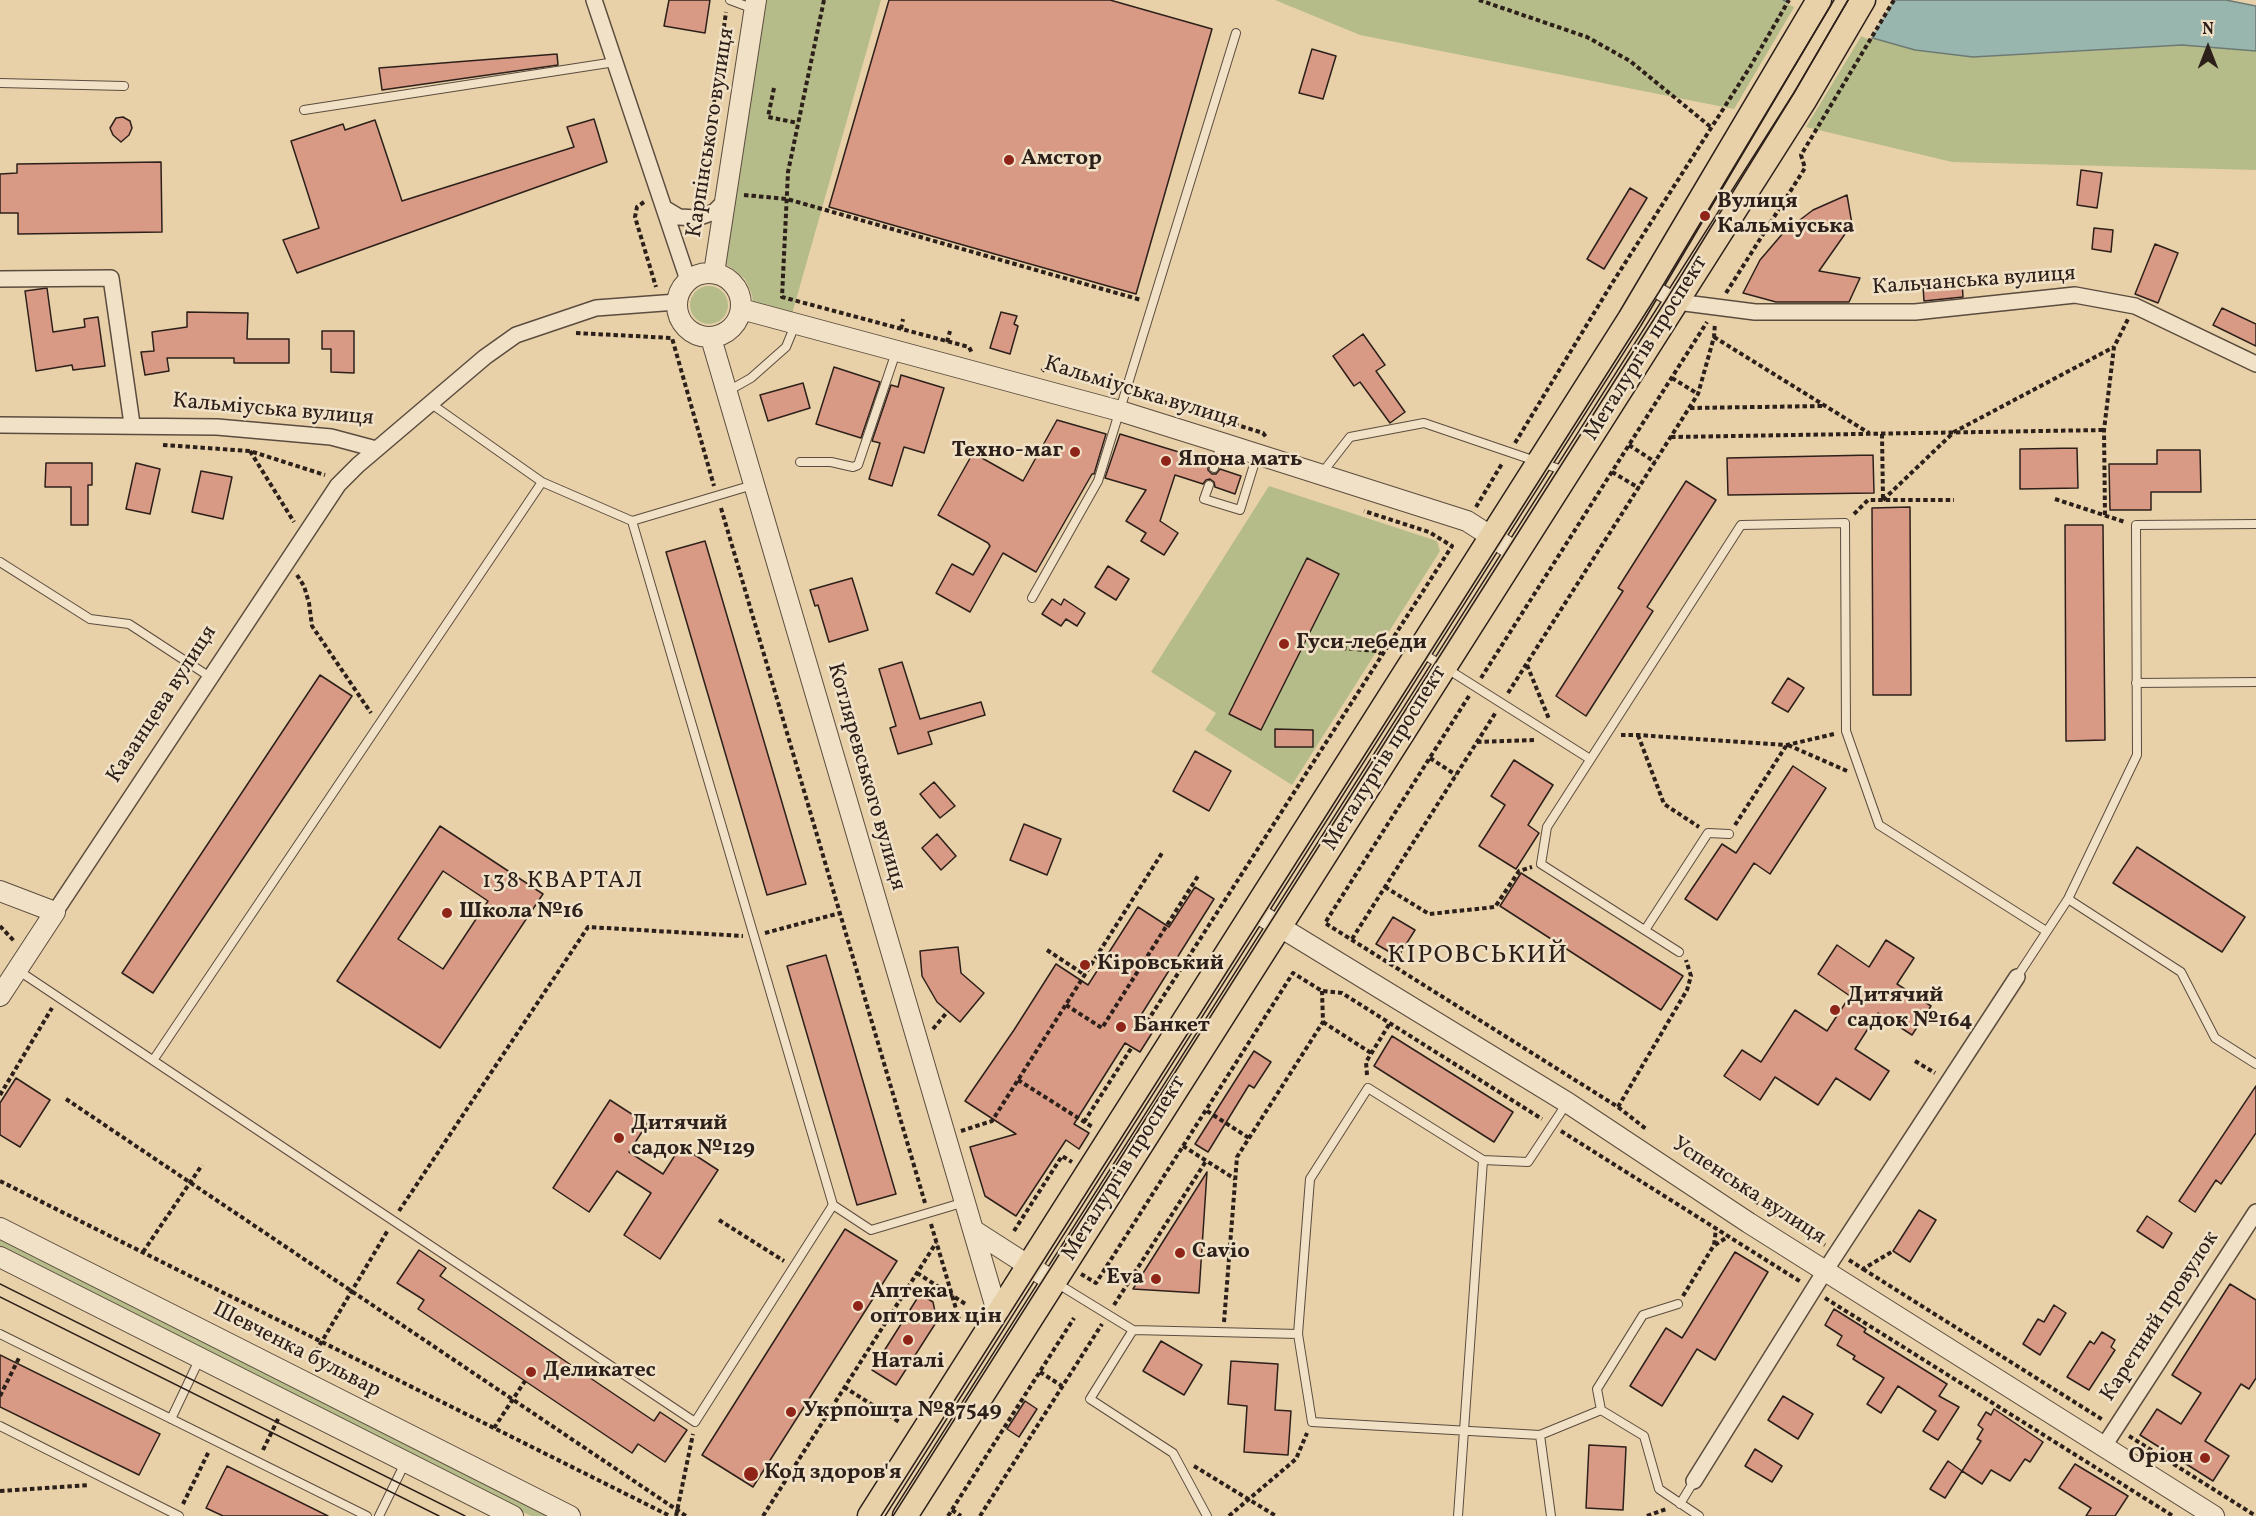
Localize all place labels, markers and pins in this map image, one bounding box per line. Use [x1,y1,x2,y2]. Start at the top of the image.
place label: Амстор [1021,147,1102,173]
marker: Амстор [1002,153,1016,167]
place label: Вулиця Кальміуська [1717,190,1854,242]
marker: Вулиця Кальміуська [1698,209,1712,223]
place label: Техно-маг [952,439,1063,465]
marker: Техно-маг [1068,445,1082,459]
place label: Япона мать [1178,448,1303,474]
marker: Япона мать [1159,454,1173,468]
place label: Гуси-лебеди [1296,631,1427,657]
marker: Гуси-лебеди [1277,637,1291,651]
place label: Школа №16 [459,900,584,926]
marker: Школа №16 [440,906,454,920]
place label: Кіровський [1097,952,1224,978]
marker: Кіровський [1078,958,1092,972]
place label: Дитячий садок №164 [1847,984,1973,1036]
marker: Дитячий садок №164 [1828,1003,1842,1017]
place label: Банкет [1133,1014,1210,1040]
marker: Банкет [1114,1020,1128,1034]
place label: Дитячий садок №129 [631,1112,755,1164]
marker: Дитячий садок №129 [612,1131,626,1145]
place label: Cavio [1192,1240,1250,1266]
marker: Cavio [1173,1246,1187,1260]
place label: Eva [1106,1266,1144,1292]
marker: Eva [1149,1272,1163,1286]
place label: Аптека оптових цін [870,1280,1002,1332]
marker: Аптека оптових цін [851,1299,865,1313]
marker: Наталі [901,1333,915,1347]
place label: Наталі [871,1350,945,1376]
place label: Деликатес [543,1359,656,1385]
marker: Деликатес [524,1365,538,1379]
place label: Укрпошта №87549 [803,1399,1002,1425]
marker: Укрпошта №87549 [784,1405,798,1419]
place label: Оріон [2129,1445,2193,1471]
marker: Оріон [2198,1451,2212,1465]
place label: Код здоров'я [764,1461,902,1487]
marker: Код здоров'я [742,1465,760,1483]

